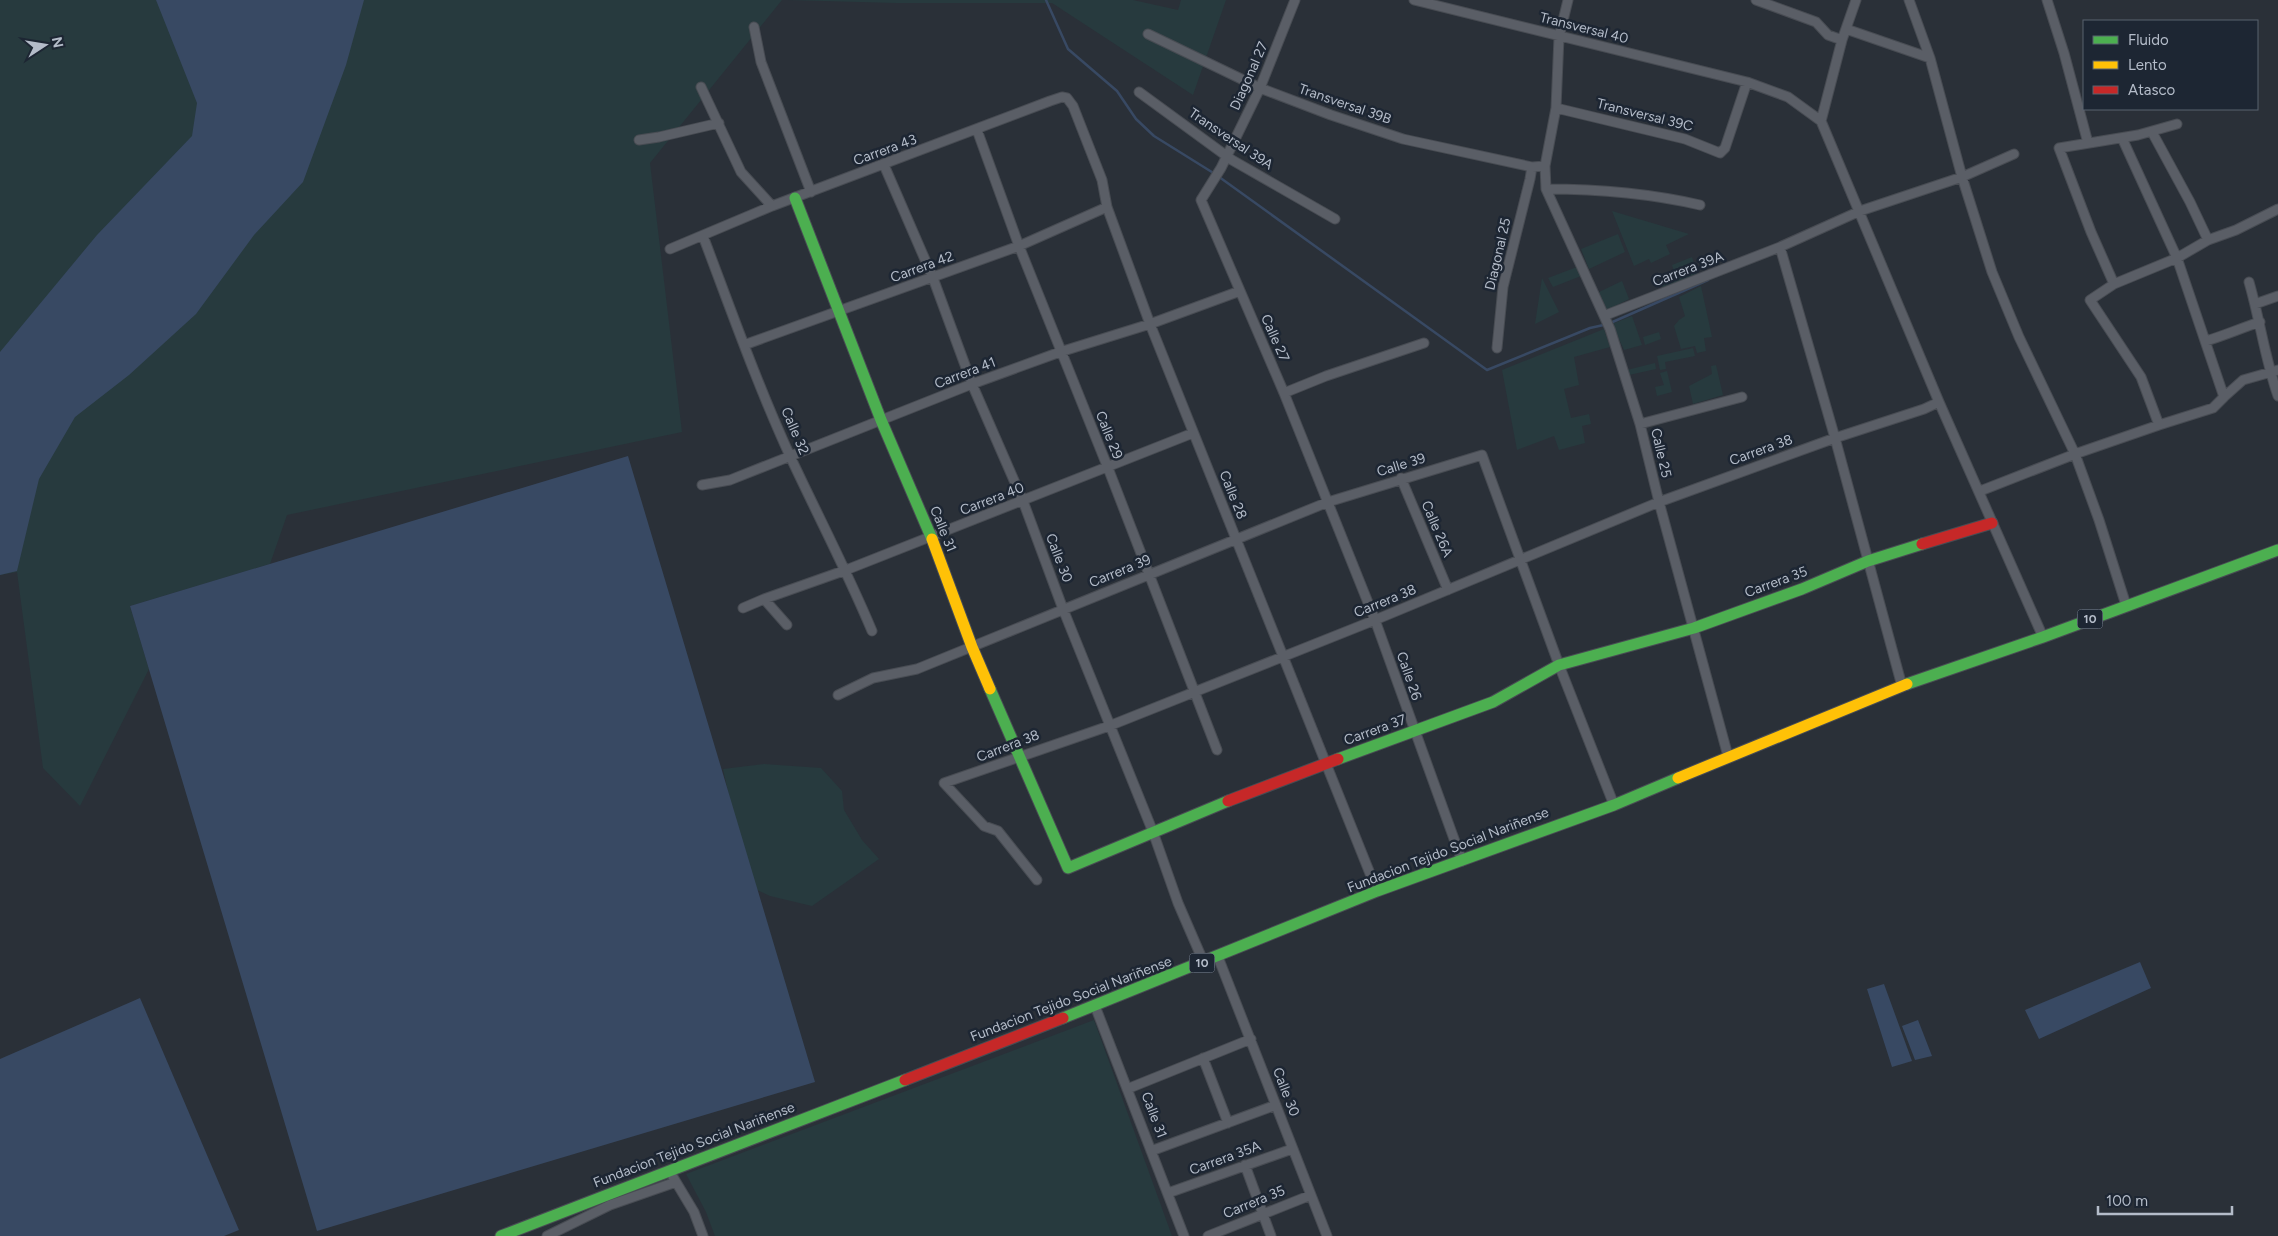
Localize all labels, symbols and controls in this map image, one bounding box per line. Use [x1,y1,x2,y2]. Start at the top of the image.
street label: Transversal 40 [1538,9,1630,47]
north arrow [20,20,70,70]
legend [2083,20,2258,110]
text: Fluido [2128,31,2169,49]
text: N [48,35,67,49]
street label: Diagonal 27 [1226,39,1272,113]
text: Lento [2128,56,2167,74]
street label: Transversal 39B [1296,80,1394,128]
text: Atasco [2128,81,2176,99]
street label: Transversal 39C [1595,95,1695,135]
street label: Transversal 39A [1186,105,1277,174]
street label: Carrera 43 [851,131,919,169]
street label: Diagonal 25 [1481,216,1515,292]
street label: Carrera 39A [1650,247,1726,290]
street label: Carrera 42 [888,248,956,286]
street label: Calle 27 [1257,312,1293,365]
street label: Carrera 41 [932,354,998,392]
street label: Calle 32 [777,405,813,457]
street label: Calle 29 [1092,409,1126,462]
street label: Calle 25 [1647,427,1675,479]
street label: Carrera 38 [1727,431,1795,469]
street label: Calle 39 [1375,450,1427,480]
street label: Calle 28 [1216,468,1250,522]
street label: Carrera 40 [958,479,1027,519]
street label: Calle 26A [1418,498,1457,560]
street label: Calle 31 [926,504,960,554]
street label: Calle 30 [1042,531,1076,585]
street label: Carrera 39 [1087,551,1153,591]
street label: Carrera 35 [1742,563,1810,601]
street label: Carrera 38 [1351,581,1419,621]
road number: 10 [2078,610,2102,628]
street label: Calle 26 [1393,649,1425,703]
street label: Carrera 37 [1342,711,1409,749]
street label: Carrera 38 [974,726,1042,766]
street label: Fundacion Tejido Social Nariñense [1345,803,1552,896]
street label: Fundacion Tejido Social Nariñense [968,952,1175,1045]
road number: 10 [1190,954,1214,972]
street label: Calle 30 [1269,1065,1303,1119]
street label: Calle 31 [1137,1090,1171,1140]
street label: Fundacion Tejido Social Nariñense [591,1098,798,1191]
street label: Carrera 35A [1187,1137,1264,1179]
street label: Carrera 35 [1221,1182,1287,1222]
scale bar [2098,1184,2232,1216]
text: 100 m [2106,1192,2148,1210]

